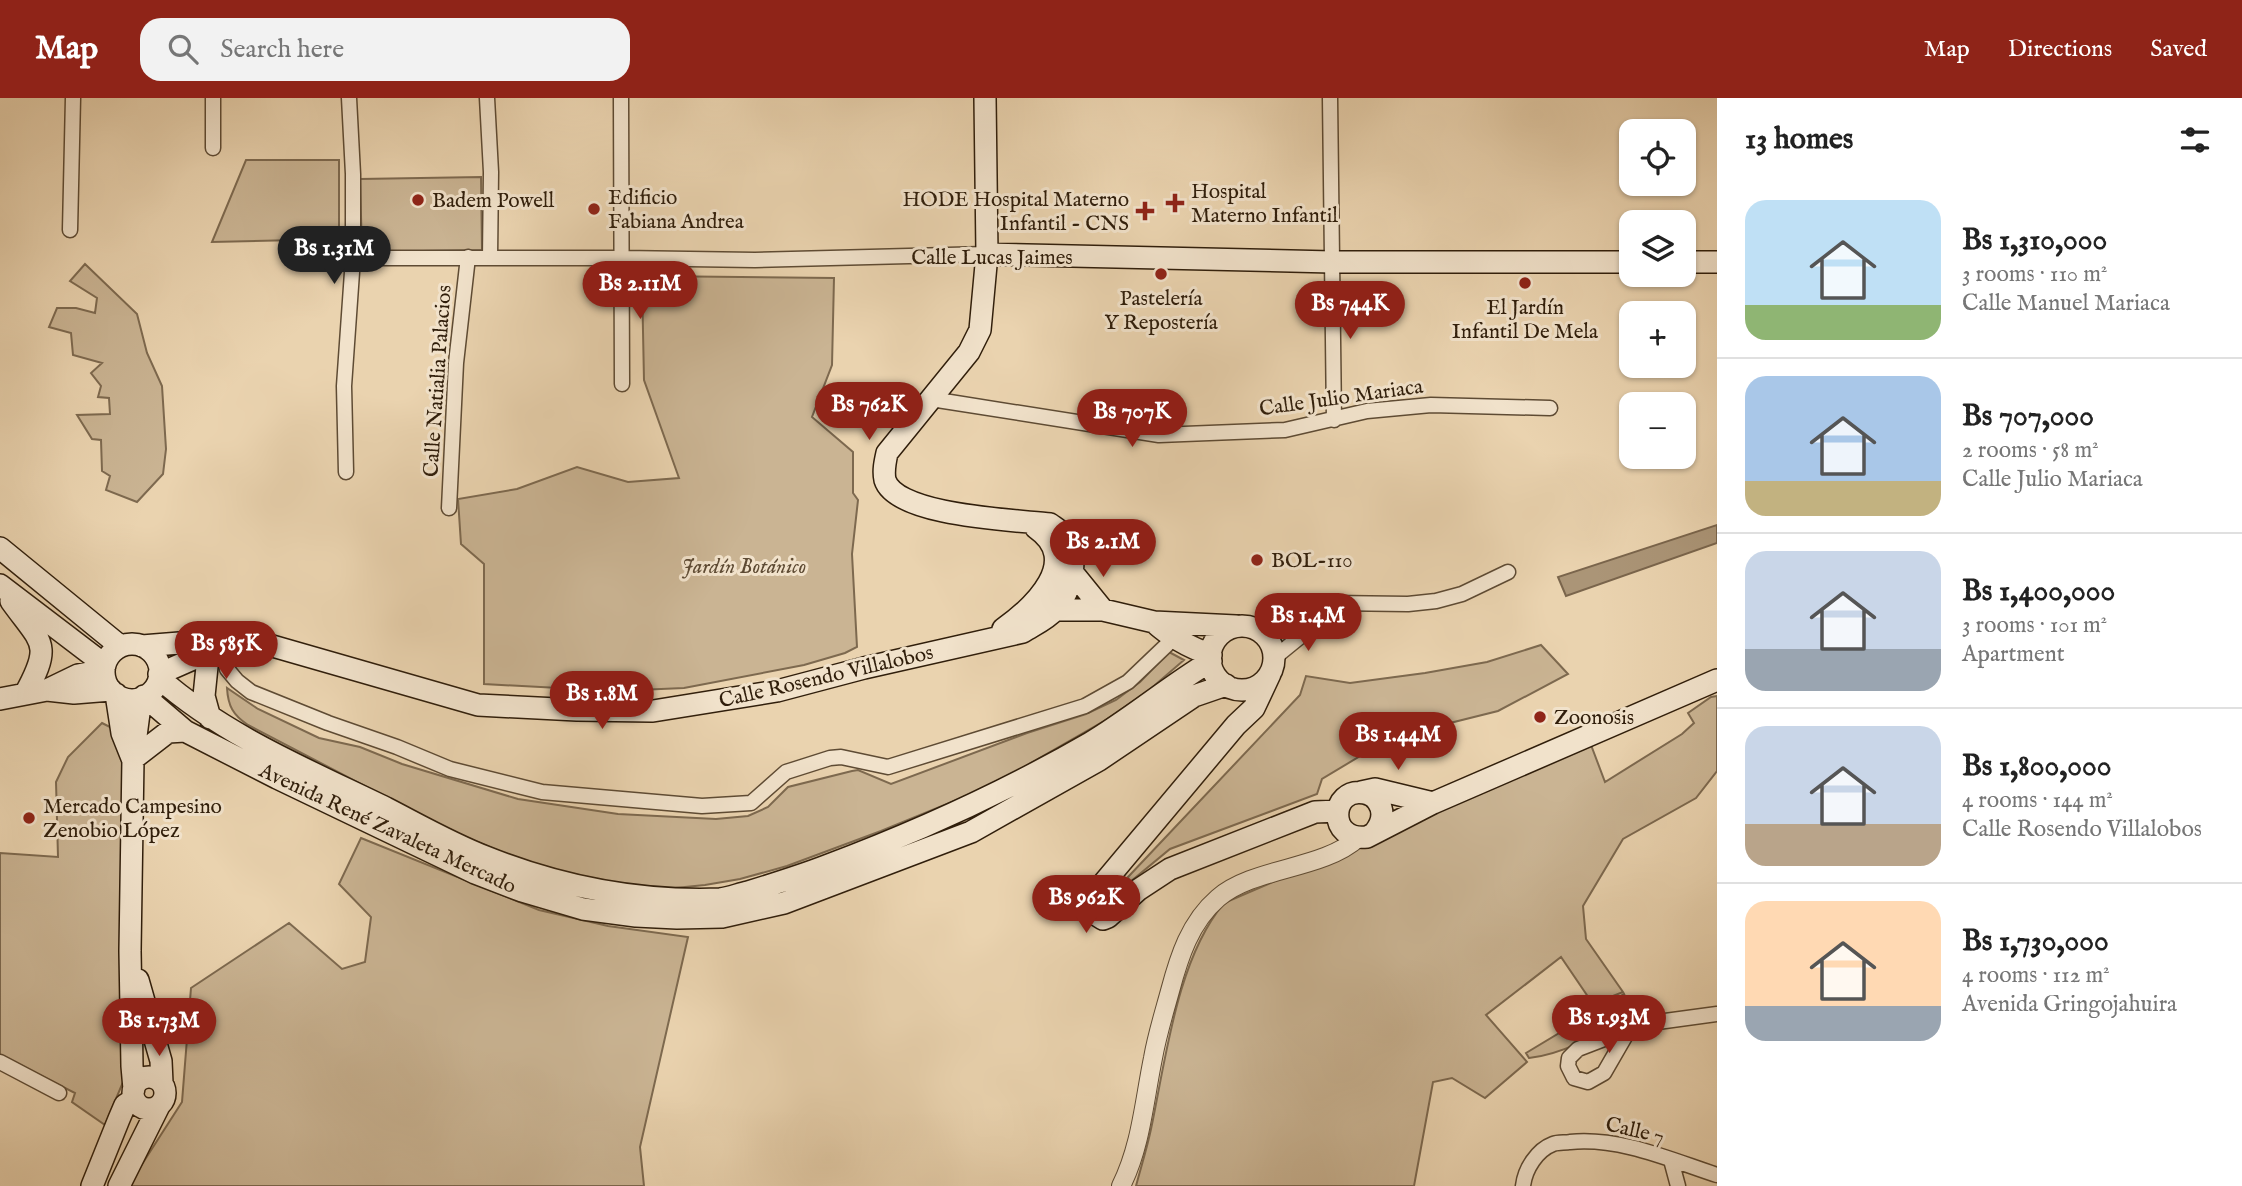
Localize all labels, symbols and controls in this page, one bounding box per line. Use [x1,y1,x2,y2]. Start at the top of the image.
search box [140,18,630,81]
text: Map [35,28,98,70]
icon: search [164,30,202,68]
text: Search here [220,33,344,66]
text: Map [1924,34,1970,65]
text: Directions [2008,34,2112,65]
text: Saved [2150,34,2207,65]
map controls [1619,119,1696,469]
button: locate [1619,119,1696,196]
text: 13 homes [1745,121,1853,159]
icon: filters [2176,121,2214,159]
place label: Hospital Materno Infantil [1191,179,1338,230]
place label: Edificio Fabiana Andrea [608,185,745,236]
place label: HODE Hospital Materno Infantil - CNS [902,187,1129,238]
place label: Badem Powell [432,188,555,215]
marker: Badem Powell [410,192,426,208]
marker: Hospital Materno Infantil [1165,193,1185,213]
marker: Edificio Fabiana Andrea [586,201,602,217]
marker: HODE Hospital Materno Infantil - CNS [1135,201,1155,221]
button: layers [1619,210,1696,287]
text: Bs 1,310,000 [1962,222,2107,260]
pin: Bs 1.31M [262,226,406,286]
icon: home [1801,228,1885,312]
text: Bs 1.31M [294,234,374,263]
street label: Calle Lucas Jaimes [911,245,1073,272]
text: 3 rooms · 110 m² [1962,260,2107,289]
pin: Bs 2.11M [568,262,712,321]
marker: Pastelería Y Repostería [1153,266,1169,282]
text: Bs 2.11M [599,269,681,298]
marker: El Jardín Infantil De Mela [1517,275,1533,291]
pin: Bs 744K [1285,282,1415,341]
street label: Calle Natialia Palacios [418,284,459,478]
place label: Pastelería Y Repostería [1104,286,1219,337]
text: Bs 744K [1311,289,1389,318]
text: Calle Manuel Mariaca [1962,289,2170,318]
place label: El Jardín Infantil De Mela [1452,295,1599,346]
button: + [1619,301,1696,378]
street label: Calle Julio Mariaca [1258,374,1426,423]
pin: Bs 762K [804,382,934,442]
text: Bs 762K [831,390,907,419]
pin: Bs 707K [1067,390,1197,449]
button: − [1619,392,1696,469]
text: Bs 707K [1093,397,1171,426]
text: Bs 707,000 [1962,398,2094,436]
icon: home [1801,404,1885,488]
text: 2 rooms · 58 m² [1962,436,2099,465]
text: Calle Julio Mariaca [1962,465,2143,494]
pin: Bs 2.1M [1038,519,1168,579]
text: Bs 2.1M [1066,527,1140,556]
place label: BOL-110 [1271,548,1353,575]
marker: BOL-110 [1249,552,1265,568]
park label: Jardín Botánico [682,554,806,581]
text: Bs 1,400,000 [1962,573,2115,611]
icon: home [1801,579,1885,663]
pin: Bs 1.4M [1243,594,1373,653]
text: Bs 1.4M [1271,601,1345,630]
text: 3 rooms · 101 m² [1962,611,2107,640]
pin: Bs 585K [161,622,291,681]
text: Bs 585K [191,629,261,658]
street label: Calle Rosendo Villalobos [717,640,936,715]
text: Apartment [1962,640,2065,669]
pin: Bs 1.8M [537,672,667,731]
text: Bs 1.8M [566,679,638,708]
place label: Zoonosis [1554,705,1634,732]
marker: Zoonosis [1532,709,1548,725]
pin: Bs 1.44M [1326,712,1470,772]
text: Bs 1.44M [1355,720,1441,749]
text: Bs 1,800,000 [1962,748,2112,786]
icon: home [1801,754,1885,838]
street label: Avenida René Zavaleta Mercado [254,757,520,901]
text: 4 rooms · 144 m² [1962,786,2113,815]
place label: Mercado Campesino Zenobio López [43,794,222,845]
marker: Mercado Campesino Zenobio López [21,810,37,826]
text: Calle Rosendo Villalobos [1962,815,2202,844]
pin: Bs 962K [1021,876,1151,935]
text: Bs 962K [1048,883,1124,912]
text: Bs 1,730,000 [1962,923,2109,961]
icon: home [1801,929,1885,1013]
text: 4 rooms · 112 m² [1962,961,2110,990]
text: Avenida Gringojahuira [1962,990,2177,1019]
pin: Bs 1.93M [1537,996,1681,1055]
pin: Bs 1.73M [87,998,231,1058]
text: Bs 1.93M [1568,1003,1650,1032]
text: Bs 1.73M [118,1006,200,1035]
street label: Calle 7 [1603,1112,1667,1151]

